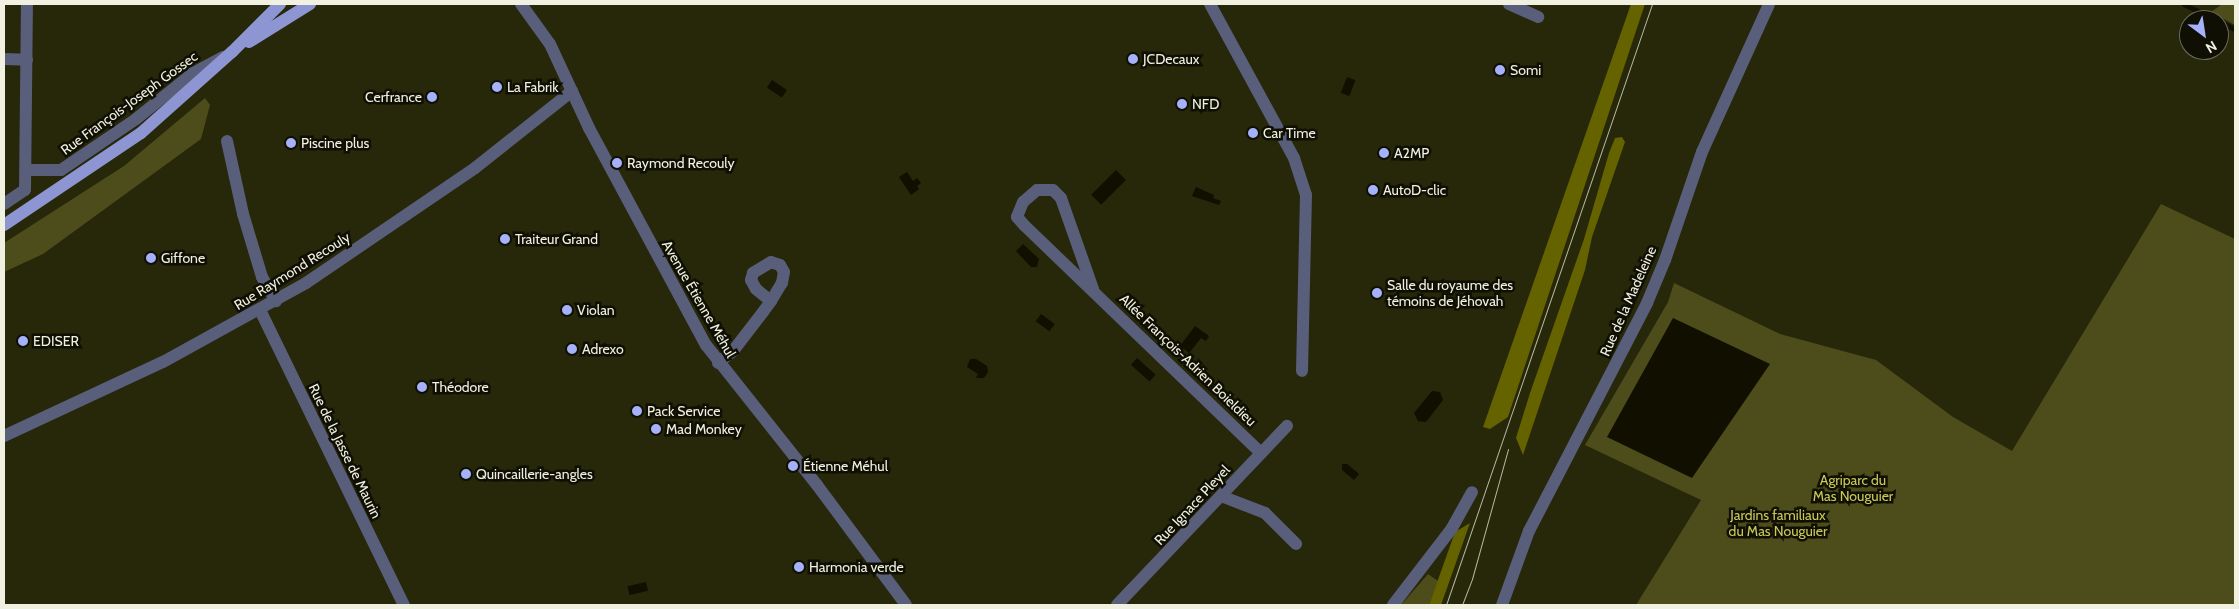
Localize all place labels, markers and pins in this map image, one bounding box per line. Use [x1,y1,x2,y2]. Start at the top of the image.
place label: JCDecaux [1143,51,1200,67]
marker: JCDecaux [1127,53,1139,65]
place label: Somi [1510,62,1541,78]
marker: Somi [1494,64,1506,76]
place label: La Fabrik [507,79,559,95]
marker: La Fabrik [491,81,503,93]
place label: Cerfrance [365,89,422,105]
marker: Cerfrance [426,91,438,103]
place label: NFD [1192,96,1219,112]
marker: NFD [1176,98,1188,110]
place label: Car Time [1263,125,1316,141]
marker: Car Time [1247,127,1259,139]
place label: Piscine plus [301,135,369,151]
marker: Piscine plus [285,137,297,149]
place label: A2MP [1394,145,1429,161]
marker: A2MP [1378,147,1390,159]
place label: Raymond Recouly [627,155,735,171]
marker: Raymond Recouly [611,157,623,169]
place label: AutoD-clic [1383,182,1446,198]
marker: AutoD-clic [1367,184,1379,196]
place label: Traiteur Grand [515,231,598,247]
marker: Traiteur Grand [499,233,511,245]
place label: Giffone [161,250,205,266]
marker: Giffone [145,252,157,264]
place label: Salle du royaume des témoins de Jéhovah [1387,277,1513,310]
marker: Salle du royaume des témoins de Jéhovah [1371,287,1383,299]
place label: Violan [577,302,615,318]
marker: Violan [561,304,573,316]
place label: EDISER [33,333,79,349]
marker: EDISER [17,335,29,347]
place label: Adrexo [582,341,624,357]
marker: Adrexo [566,343,578,355]
place label: Théodore [432,379,489,395]
marker: Théodore [416,381,428,393]
place label: Pack Service [647,403,720,419]
marker: Pack Service [631,405,643,417]
place label: Mad Monkey [666,421,742,437]
marker: Mad Monkey [650,423,662,435]
place label: Étienne Méhul [803,458,888,474]
marker: Étienne Méhul [787,460,799,472]
place label: Quincaillerie-angles [476,466,593,482]
marker: Quincaillerie-angles [460,468,472,480]
place label: Harmonia verde [809,559,904,575]
marker: Harmonia verde [793,561,805,573]

